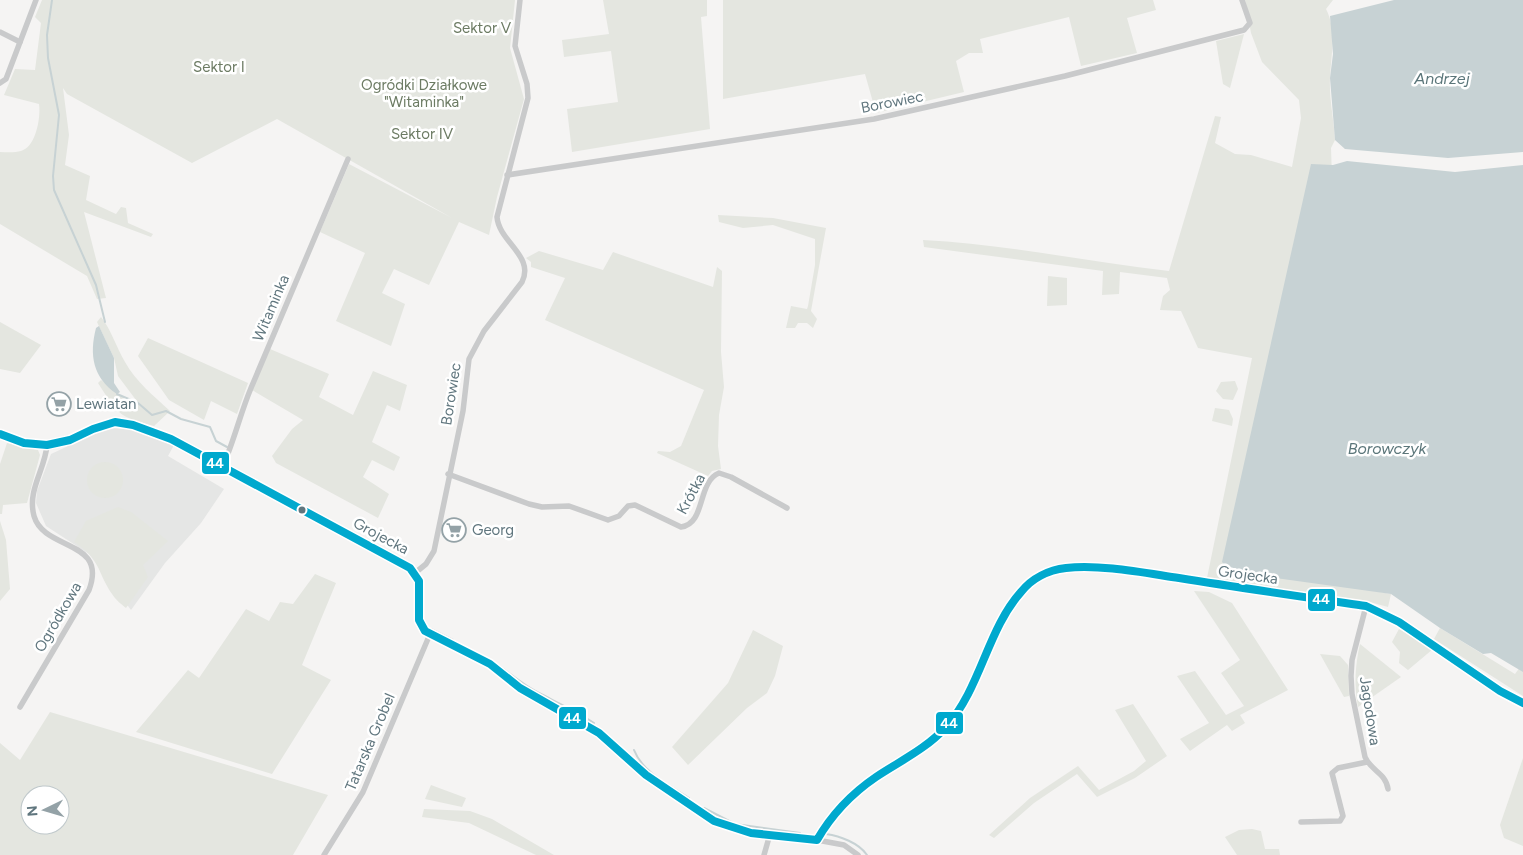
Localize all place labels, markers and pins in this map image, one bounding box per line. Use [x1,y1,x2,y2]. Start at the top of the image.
supermarket icon: Lewiatan [46,391,72,417]
place label: Lewiatan [76,395,136,413]
unlabelled marker [297,505,307,515]
supermarket icon: Georg [441,517,467,543]
place label: Georg [472,521,514,539]

